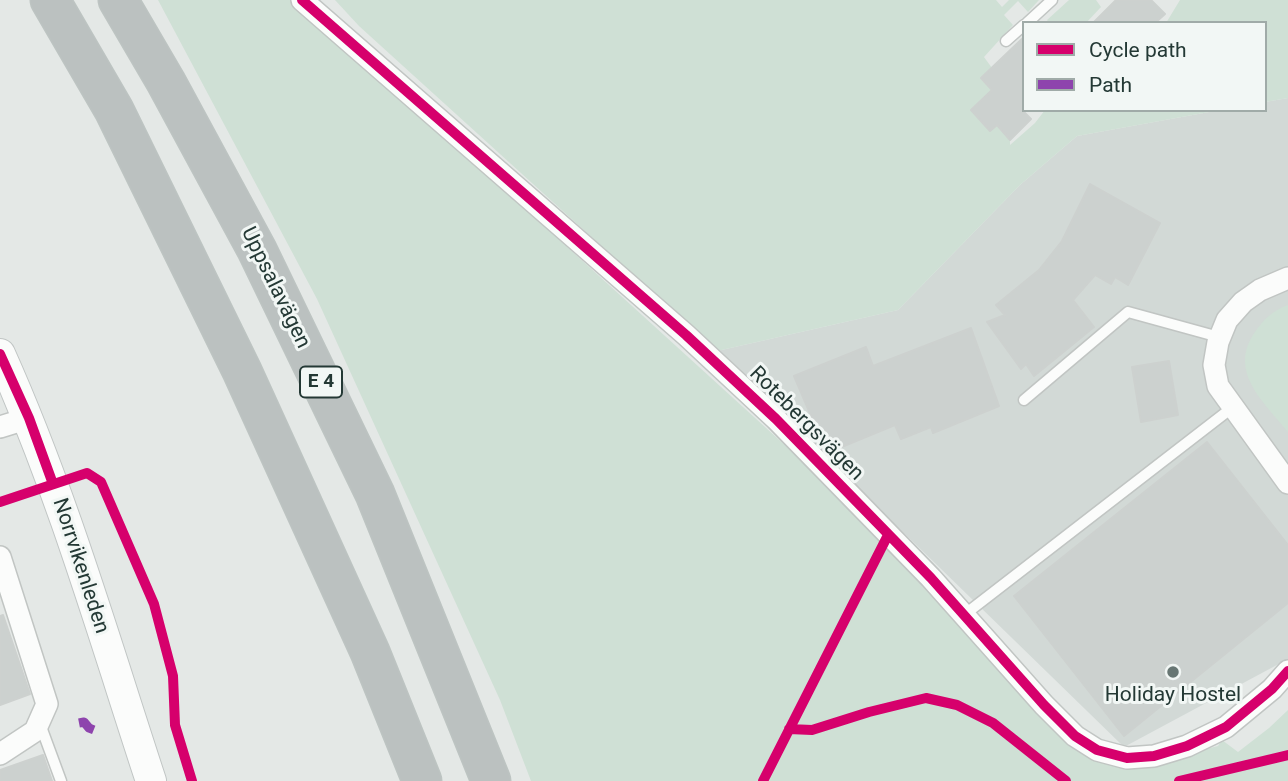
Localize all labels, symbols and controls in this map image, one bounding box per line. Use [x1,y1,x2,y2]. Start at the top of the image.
legend [1022,21,1267,112]
text: Cycle path [1089,38,1187,62]
text: Path [1089,73,1132,97]
street label: Uppsalavägen [235,223,315,353]
street label: Rotebergsvägen [744,362,868,486]
road number: E 4 [300,366,342,398]
street label: Norrvikenleden [46,495,114,637]
marker: Holiday Hostel [1165,664,1181,680]
place label: Holiday Hostel [1105,683,1241,709]

